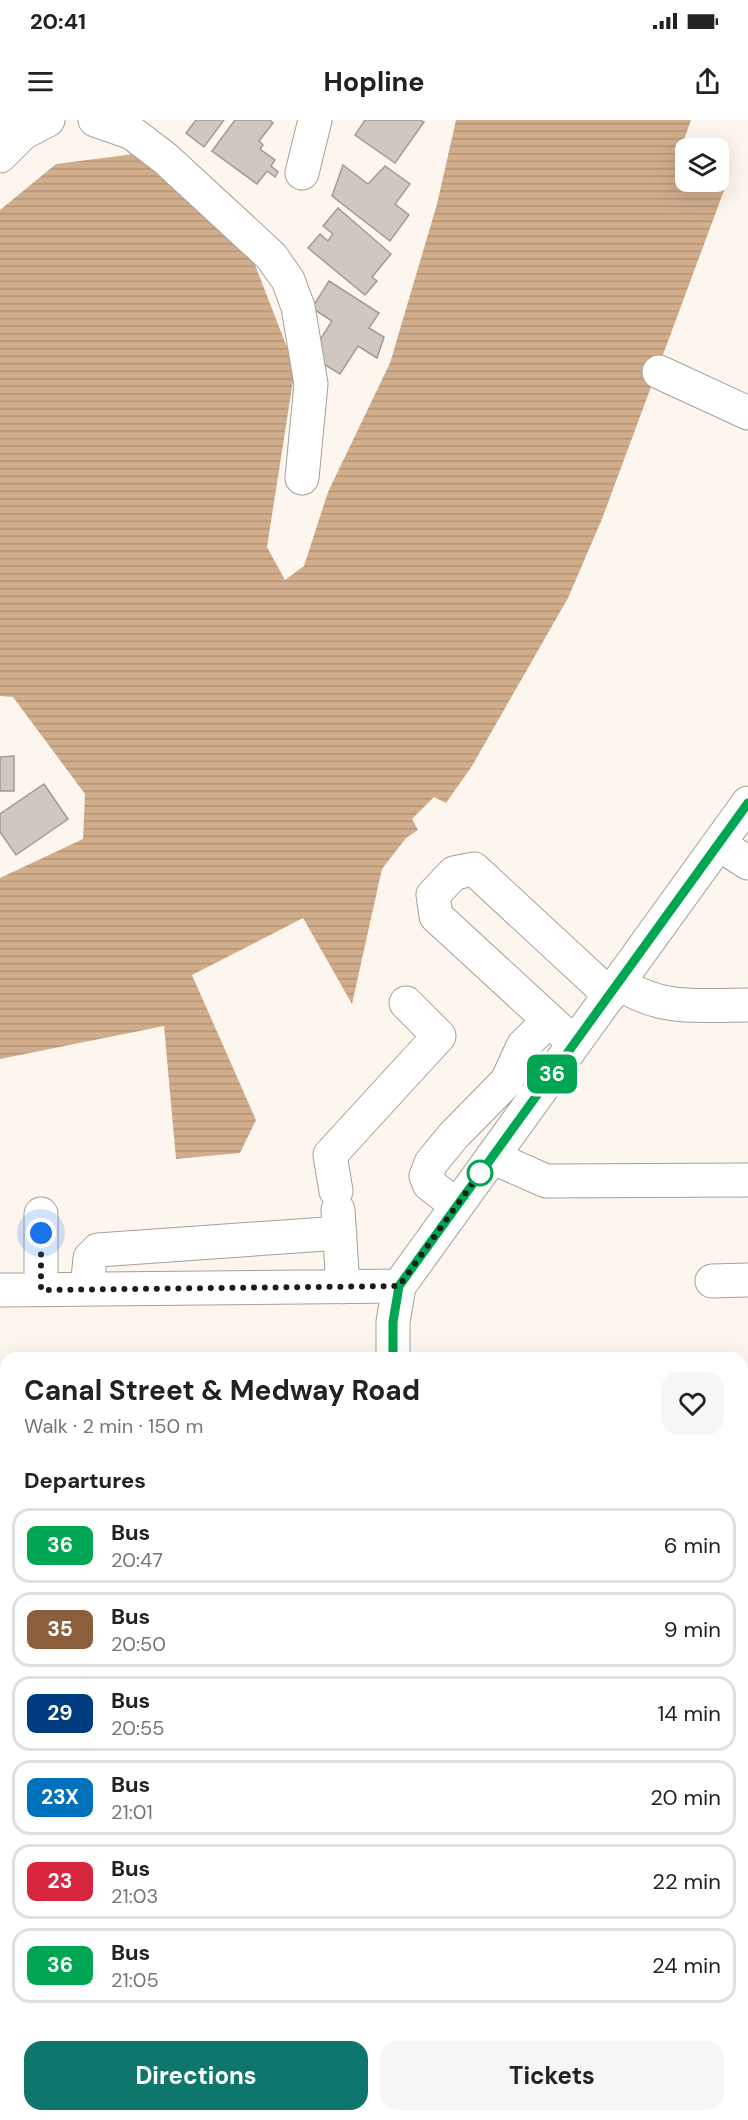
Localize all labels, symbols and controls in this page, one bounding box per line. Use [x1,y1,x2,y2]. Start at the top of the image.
text: 20:41 [30,7,86,36]
text: Hopline [324,64,424,99]
icon: menu [24,65,57,98]
icon: share [691,65,724,98]
map controls [675,138,729,192]
button: layers [675,138,729,192]
line badge: 36 [525,1054,579,1094]
text: 36 [539,1060,565,1088]
unlabelled marker [467,1160,493,1186]
your location [26,1218,56,1248]
text: Canal Street & Medway Road [24,1372,420,1409]
button: heart [661,1372,724,1435]
text: Walk · 2 min · 150 m [24,1413,203,1439]
text: Departures [24,1466,146,1495]
text: Bus [111,1518,150,1547]
text: 36 [47,1531,73,1559]
text: 6 min [664,1531,721,1560]
text: 20:47 [111,1547,163,1573]
text: Bus [111,1602,150,1631]
text: 35 [47,1615,73,1643]
text: 9 min [664,1615,721,1644]
text: 20:50 [111,1631,166,1657]
text: Bus [111,1686,150,1715]
text: 29 [47,1699,73,1727]
text: 14 min [657,1699,721,1728]
text: 20:55 [111,1715,164,1741]
text: Bus [111,1770,150,1799]
text: 23X [41,1783,79,1811]
text: 20 min [650,1783,721,1812]
text: 21:01 [111,1799,153,1825]
text: Bus [111,1854,150,1883]
text: 23 [48,1867,72,1895]
text: 22 min [652,1867,721,1896]
text: 21:03 [111,1883,158,1909]
text: Bus [111,1938,150,1967]
text: 36 [47,1951,73,1979]
text: 24 min [652,1951,721,1980]
text: 21:05 [111,1967,159,1993]
button: Directions [24,2041,368,2110]
button: Tickets [380,2041,724,2110]

